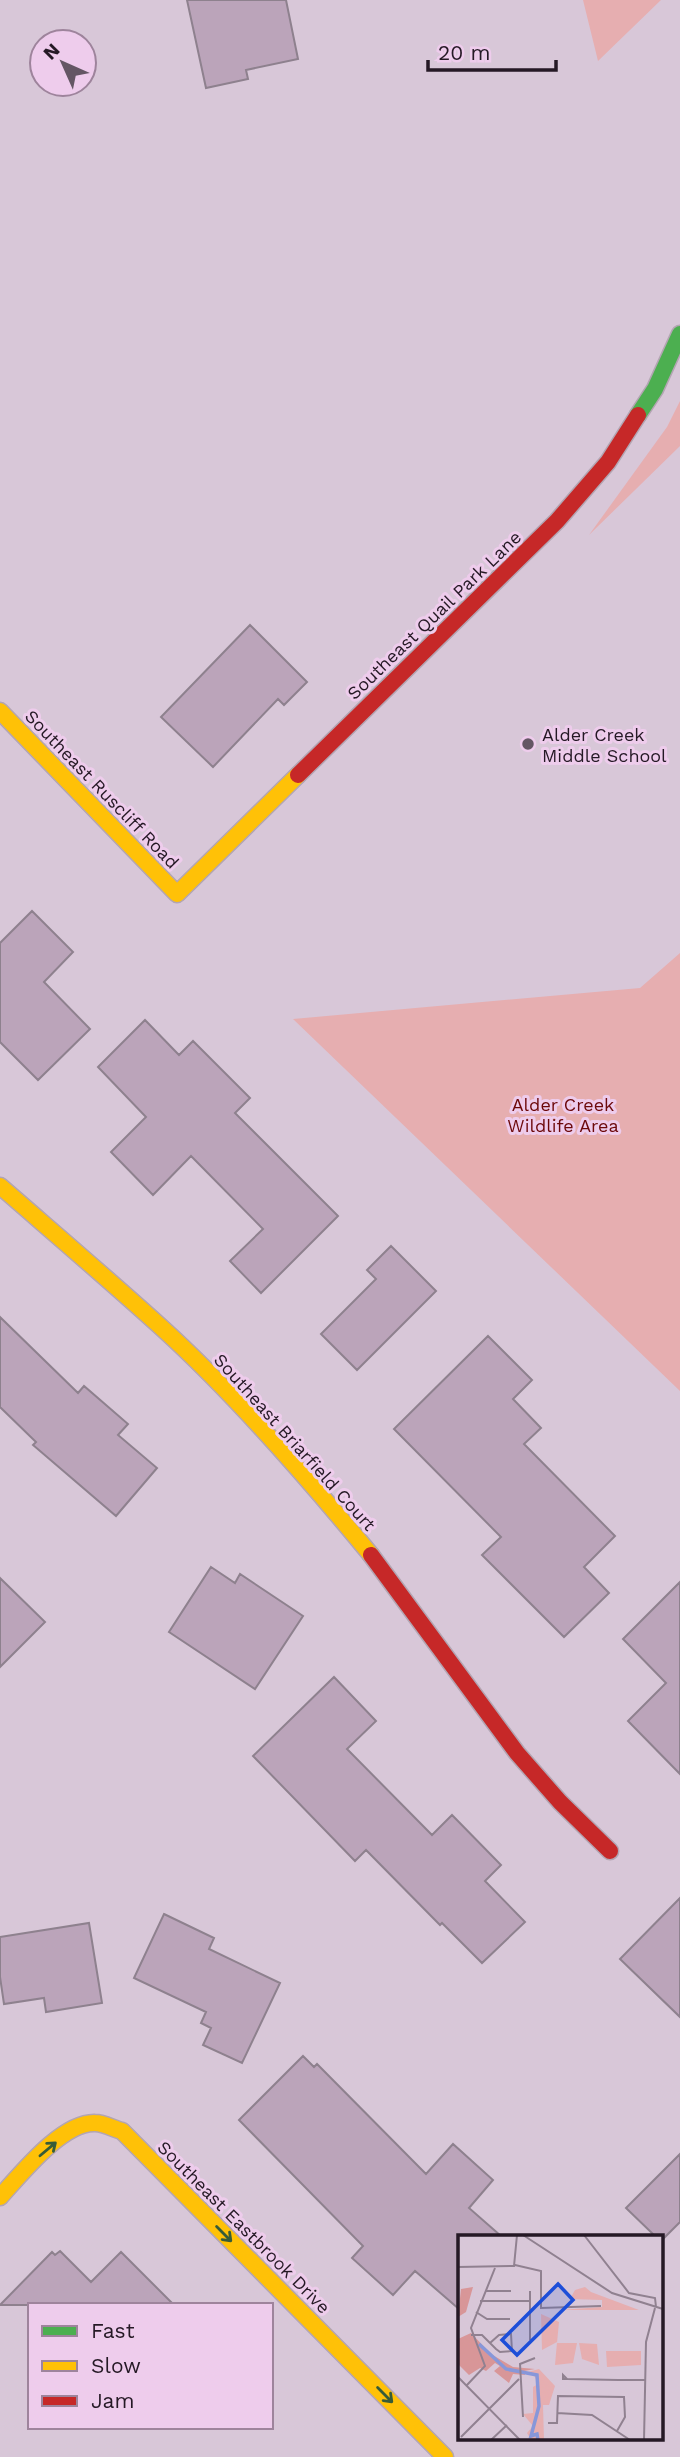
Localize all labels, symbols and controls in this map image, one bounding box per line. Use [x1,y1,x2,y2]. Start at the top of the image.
north arrow [28,28,98,98]
scale bar [428,28,556,72]
text: N [38,38,64,64]
text: 20 m [438,40,490,65]
street label: Southeast Quail Park Lane [343,526,525,704]
street label: Southeast Ruscliff Road [21,705,183,873]
place label: Alder Creek Middle School [542,724,667,766]
marker: Alder Creek Middle School [520,736,536,752]
park label: Alder Creek Wildlife Area [507,1094,619,1136]
street label: Southeast Briarfield Court [210,1349,380,1535]
street label: Southeast Eastbrook Drive [153,2136,335,2318]
one-way arrow [39,2141,57,2157]
one-way arrow [215,2225,232,2242]
inset map [458,2235,662,2440]
legend [28,2303,273,2429]
text: Fast [91,2318,135,2343]
text: Slow [91,2353,141,2378]
one-way arrow [376,2386,393,2403]
text: Jam [91,2388,134,2413]

